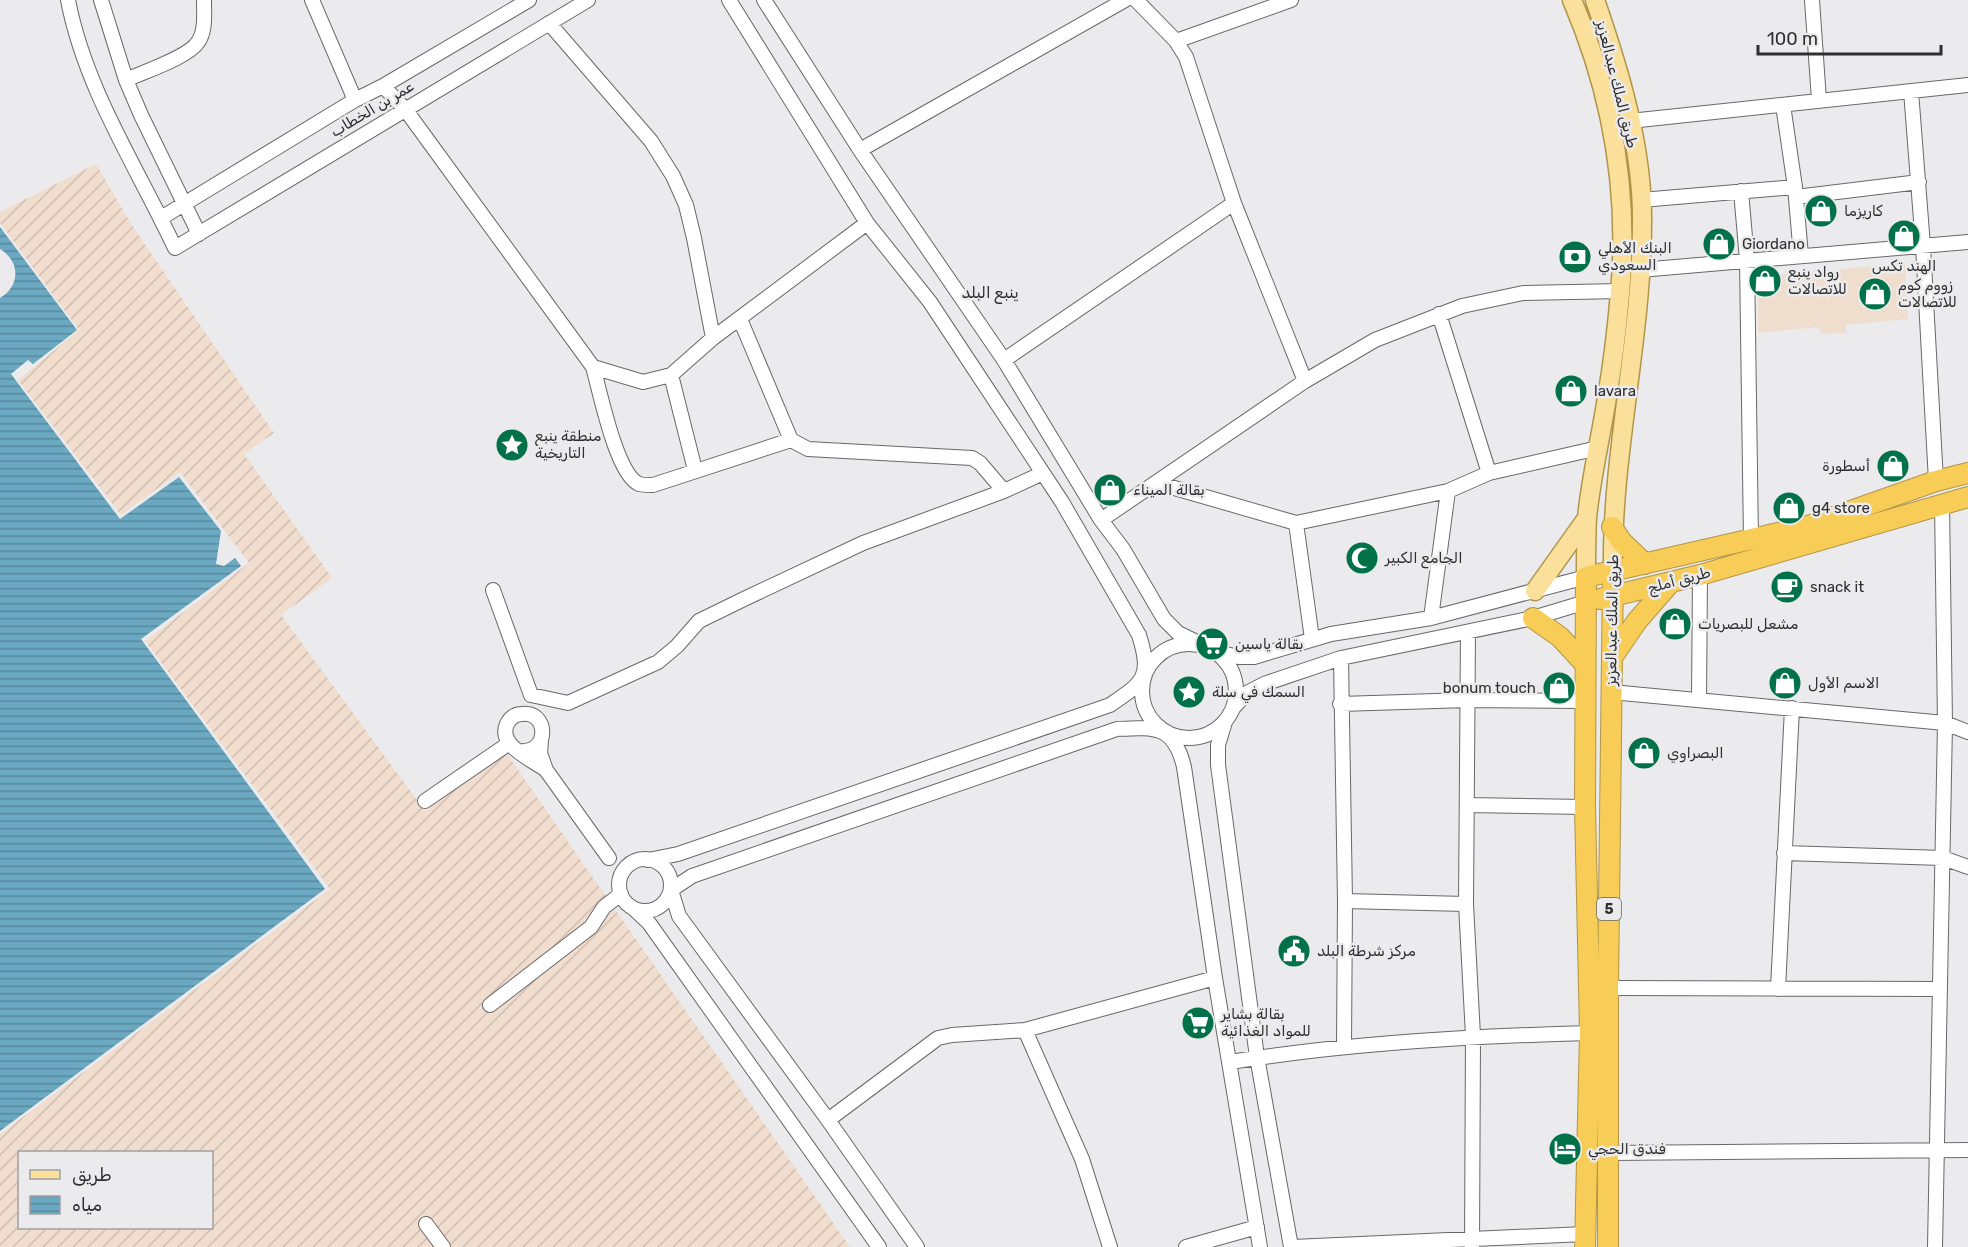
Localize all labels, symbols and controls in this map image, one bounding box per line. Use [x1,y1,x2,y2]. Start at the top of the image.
street label: طريق الملك عبدالعزيز [1592,17,1642,150]
scale bar [1758,18,1941,56]
text: 100 m [1767,28,1818,50]
street label: عمر بن الخطاب [327,77,417,141]
shop icon: كاريزما [1803,193,1839,229]
place label: كاريزما [1844,202,1883,220]
shop icon: الهند تكس [1886,218,1922,254]
shop icon: Giordano [1701,226,1737,262]
place label: Giordano [1742,235,1805,253]
bank icon: البنك الأهلي السعودي [1557,239,1593,275]
place label: البنك الأهلي السعودي [1598,239,1672,275]
place label: الهند تكس [1872,257,1936,275]
shop icon: رواد ينبع للاتصالات [1747,263,1783,299]
place label: رواد ينبع للاتصالات [1788,263,1847,298]
shop icon: زووم كوم للاتصالات [1857,276,1893,312]
place label: زووم كوم للاتصالات [1898,276,1957,311]
district label: ينبع البلد [962,283,1018,304]
shop icon: lavara [1553,373,1589,409]
place label: lavara [1594,382,1636,400]
place icon: منطقة ينبع التاريخية [494,427,530,463]
place label: منطقة ينبع التاريخية [535,427,601,462]
shop icon: أسطورة [1875,448,1911,484]
place label: أسطورة [1822,457,1870,475]
shop icon: بقالة الميناء [1092,472,1128,508]
place label: بقالة الميناء [1133,481,1205,499]
shop icon: g4 store [1771,490,1807,526]
place label: g4 store [1812,499,1870,517]
mosque icon: الجامع الكبير [1344,540,1380,576]
place label: الجامع الكبير [1384,549,1462,569]
street label: طريق الملك عبدالعزيز [1602,554,1622,687]
street label: طريق أملج [1646,563,1713,599]
cafe icon: snack it [1769,569,1805,605]
place label: snack it [1810,578,1864,596]
shop icon: مشعل للبصريات [1657,606,1693,642]
place label: مشعل للبصريات [1698,615,1798,633]
supermarket icon: بقالة ياسين [1194,626,1230,662]
place label: بقالة ياسين [1235,635,1304,653]
shop icon: الاسم الأول [1767,665,1803,701]
shop icon: bonum touch [1541,670,1577,706]
place icon: السمك في سلة [1171,674,1207,710]
place label: الاسم الأول [1808,674,1879,693]
place label: bonum touch [1443,679,1536,697]
place label: السمك في سلة [1212,683,1305,704]
shop icon: البصراوي [1626,735,1662,771]
place label: البصراوي [1667,744,1724,763]
road number: 5 [1597,898,1621,920]
public building icon: مركز شرطة البلد [1276,933,1312,969]
place label: مركز شرطة البلد [1317,942,1416,960]
supermarket icon: بقالة بشاير للمواد الغذائية [1180,1005,1216,1041]
place label: بقالة بشاير للمواد الغذائية [1220,1005,1311,1040]
hotel icon: فندق الحجي [1547,1131,1583,1167]
place label: فندق الحجي [1588,1140,1666,1161]
legend [18,1151,213,1229]
text: طريق [72,1164,112,1186]
text: مياه [72,1194,102,1216]

